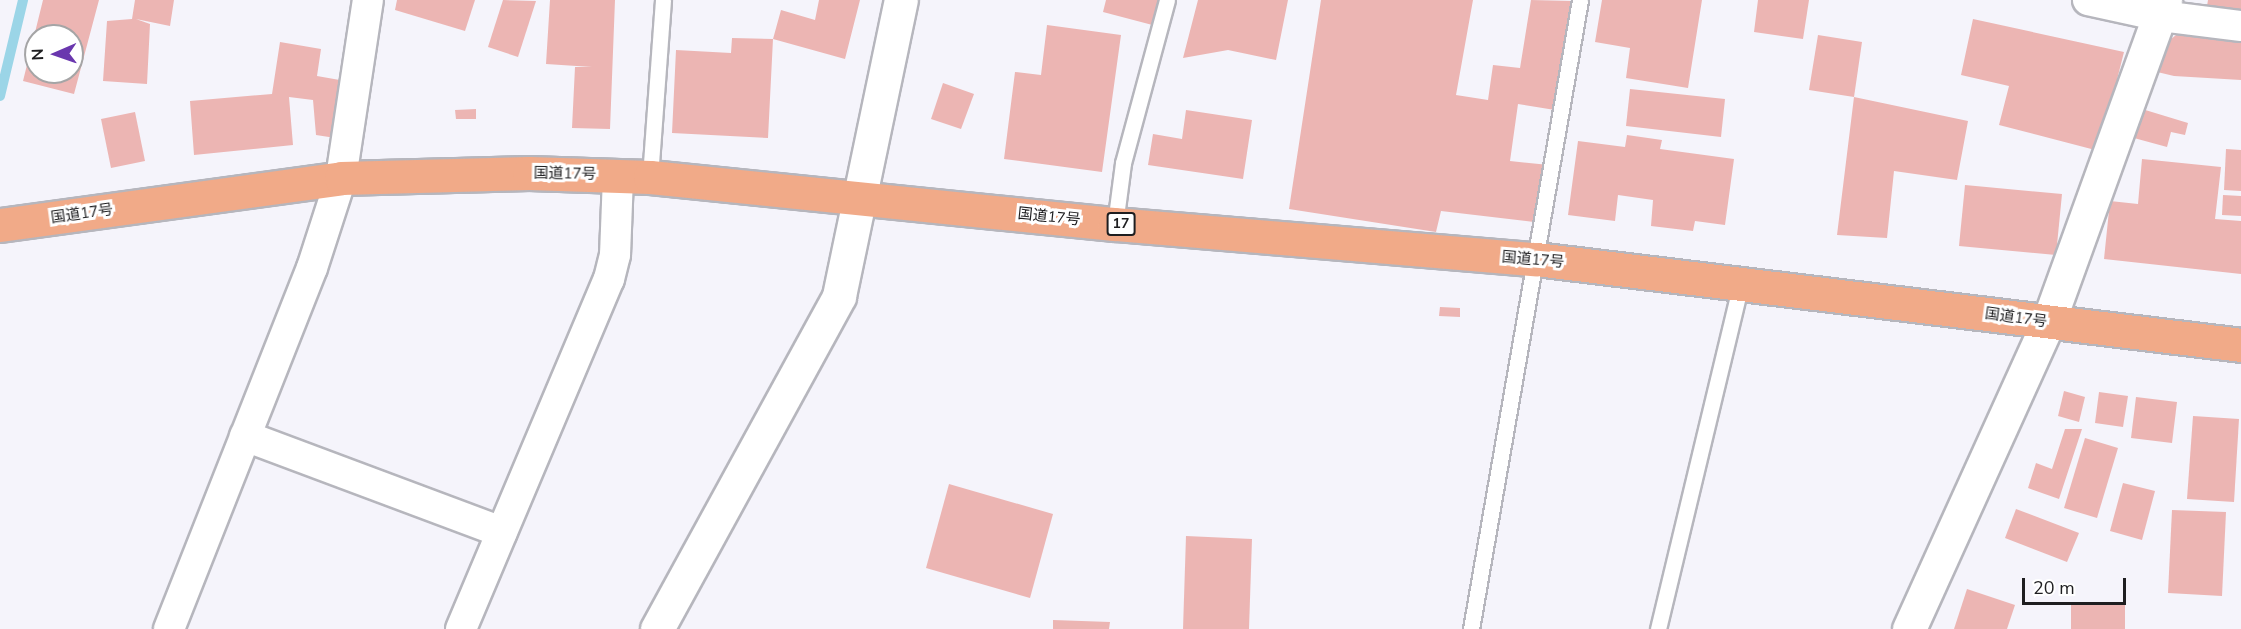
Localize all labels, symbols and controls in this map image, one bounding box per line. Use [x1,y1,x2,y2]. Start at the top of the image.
north arrow [24,24,84,84]
text: N [27,48,49,61]
street label: 国道17号 [533,164,597,184]
street label: 国道17号 [50,201,114,227]
street label: 国道17号 [1017,205,1081,229]
road number: 17 [1106,213,1136,235]
street label: 国道17号 [1501,248,1565,272]
street label: 国道17号 [1984,305,2048,331]
scale bar [2025,566,2128,604]
text: 20 m [2033,576,2075,600]

